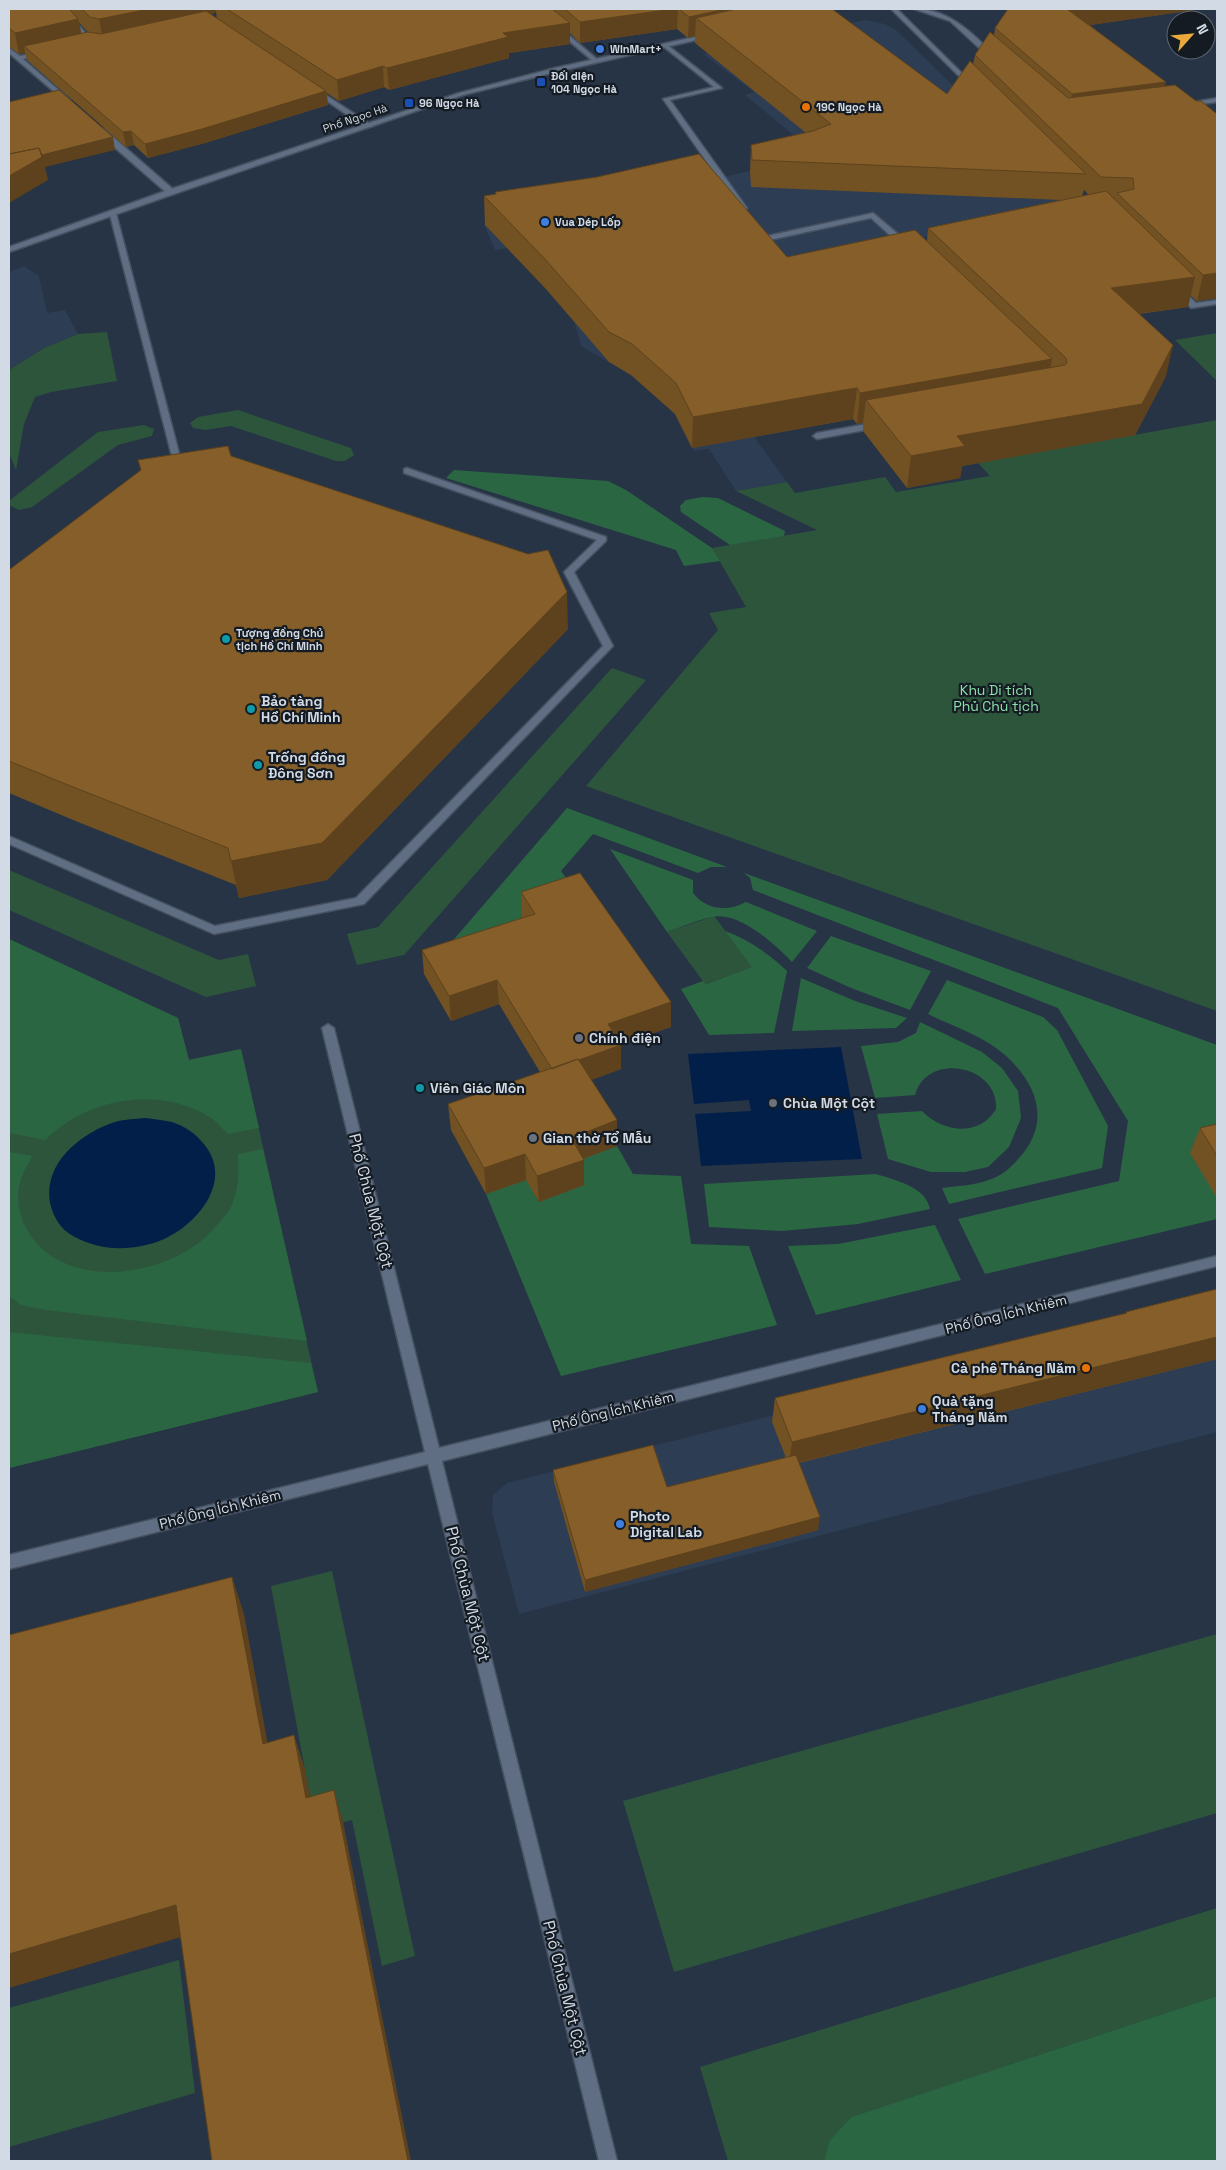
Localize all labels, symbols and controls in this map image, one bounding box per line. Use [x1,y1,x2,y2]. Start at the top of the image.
north arrow [1166,10,1216,60]
text: N [1192,21,1213,37]
place label: WinMart+ [610,42,662,56]
marker: WinMart+ [594,43,606,55]
place label: Đối diện 104 Ngọc Hà [551,69,617,96]
marker: Đối diện 104 Ngọc Hà [535,76,547,88]
place label: 96 Ngọc Hà [419,96,480,110]
marker: 96 Ngọc Hà [403,97,415,109]
street label: Phố Ngọc Hà [321,100,390,136]
place label: 19C Ngọc Hà [816,100,882,114]
marker: 19C Ngọc Hà [800,101,812,113]
place label: Vua Dép Lốp [555,215,621,229]
marker: Vua Dép Lốp [539,216,551,228]
place label: Tượng đồng Chủ tịch Hồ Chí Minh [236,626,323,653]
marker: Tượng đồng Chủ tịch Hồ Chí Minh [220,633,232,645]
park label: Khu Di tích Phủ Chủ tịch [953,681,1039,715]
place label: Bảo tàng Hồ Chí Minh [261,692,341,726]
marker: Bảo tàng Hồ Chí Minh [245,703,257,715]
place label: Trống đồng Đông Sơn [268,748,345,782]
marker: Trống đồng Đông Sơn [252,759,264,771]
place label: Chính điện [589,1029,661,1047]
marker: Chính điện [573,1032,585,1044]
place label: Viên Giác Môn [430,1079,525,1097]
marker: Viên Giác Môn [414,1082,426,1094]
place label: Chùa Một Cột [783,1094,875,1112]
marker: Chùa Một Cột [767,1097,779,1109]
place label: Gian thờ Tổ Mẫu [543,1129,651,1147]
street label: Phố Chùa Một Cột [344,1131,398,1271]
marker: Gian thờ Tổ Mẫu [527,1132,539,1144]
street label: Phố Ông Ích Khiêm [943,1290,1069,1338]
place label: Cà phê Tháng Năm [951,1359,1076,1377]
marker: Cà phê Tháng Năm [1080,1362,1092,1374]
street label: Phố Ông Ích Khiêm [550,1387,676,1435]
place label: Quà tặng Tháng Năm [932,1392,1008,1426]
marker: Quà tặng Tháng Năm [916,1403,928,1415]
street label: Phố Ông Ích Khiêm [157,1485,283,1533]
place label: Photo Digital Lab [630,1507,702,1541]
marker: Photo Digital Lab [614,1518,626,1530]
street label: Phố Chùa Một Cột [441,1524,495,1664]
street label: Phố Chùa Một Cột [538,1918,592,2058]

